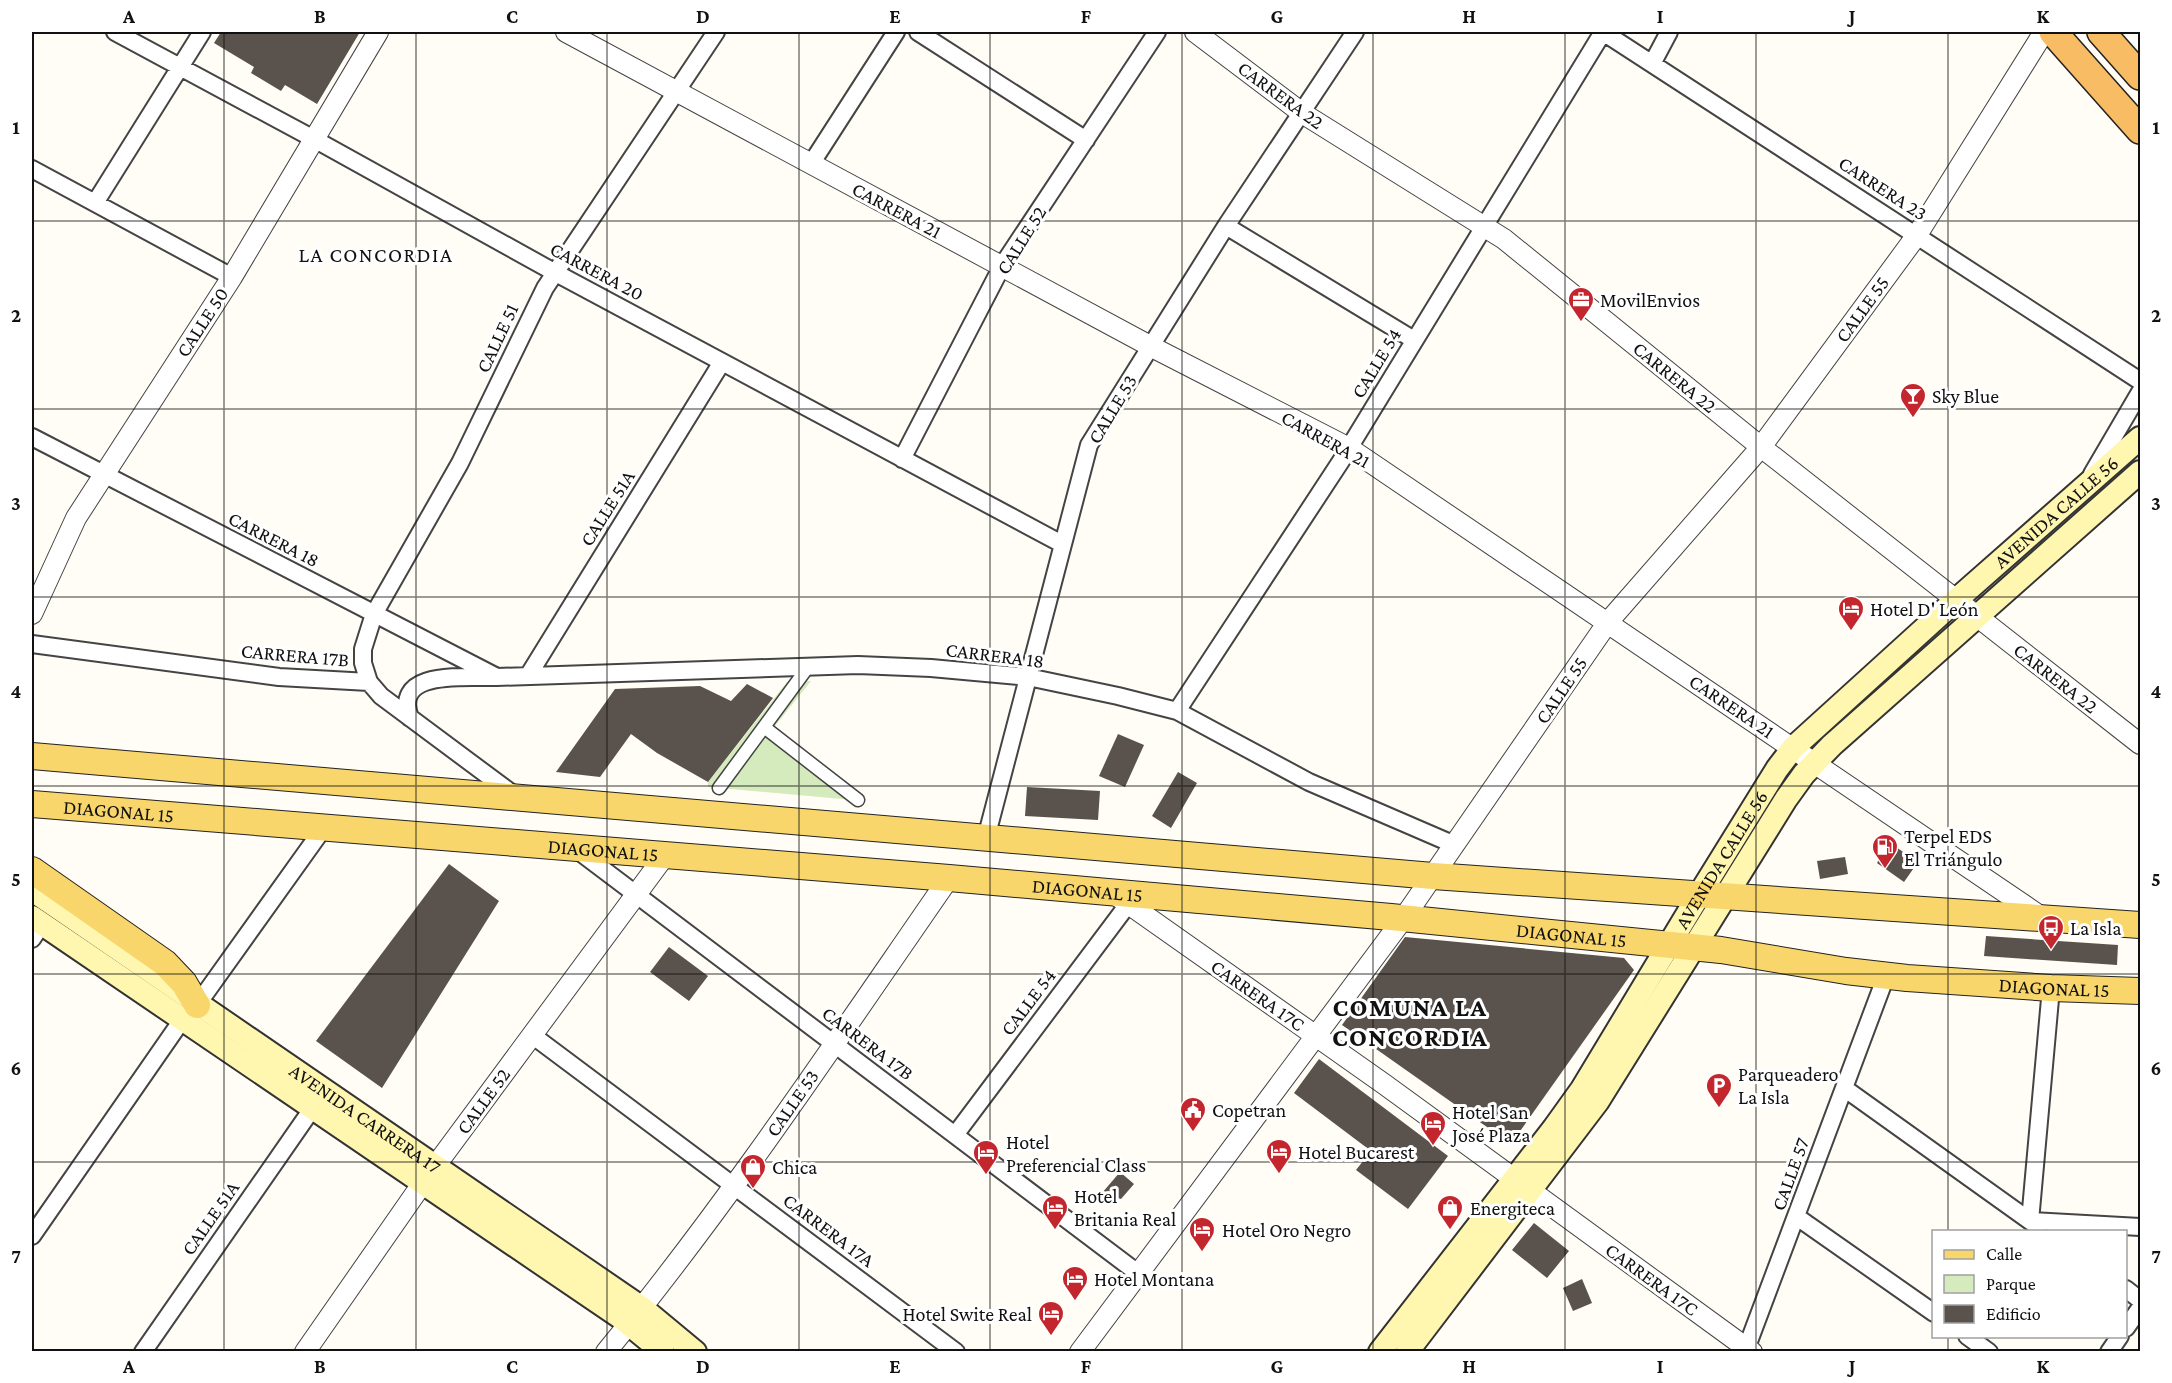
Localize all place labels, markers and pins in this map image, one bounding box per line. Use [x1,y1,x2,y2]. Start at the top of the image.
office icon: MovilEnvios [1566,285,1596,323]
place label: MovilEnvios [1600,289,1700,311]
bar icon: Sky Blue [1898,381,1928,419]
place label: Sky Blue [1932,385,1999,408]
hotel icon: Hotel D' León [1836,594,1866,632]
place label: Hotel D' León [1870,598,1979,620]
place label: Terpel EDS El Triángulo [1904,825,2003,871]
fuel station icon: Terpel EDS El Triángulo [1870,832,1900,870]
bus stop icon: La Isla [2036,913,2066,951]
place label: La Isla [2070,917,2121,939]
place label: Parqueadero La Isla [1738,1063,1839,1108]
parking icon: Parqueadero La Isla [1704,1071,1734,1109]
public building icon: Copetran [1178,1095,1208,1133]
place label: Copetran [1212,1099,1286,1122]
place label: Hotel San José Plaza [1450,1101,1531,1147]
hotel icon: Hotel San José Plaza [1418,1109,1448,1147]
place label: Hotel Preferencial Class [1006,1131,1146,1176]
hotel icon: Hotel Bucarest [1264,1137,1294,1175]
hotel icon: Hotel Preferencial Class [971,1138,1001,1176]
place label: Hotel Bucarest [1298,1141,1415,1163]
shop icon: Chica [738,1152,768,1190]
place label: Chica [772,1156,817,1178]
place label: Hotel Britania Real [1074,1185,1176,1230]
hotel icon: Hotel Britania Real [1040,1193,1070,1231]
shop icon: Energiteca [1435,1193,1465,1231]
place label: Energiteca [1470,1197,1555,1220]
hotel icon: Hotel Oro Negro [1187,1215,1217,1253]
place label: Hotel Oro Negro [1222,1219,1351,1242]
hotel icon: Hotel Montana [1060,1264,1090,1302]
place label: Hotel Montana [1094,1268,1214,1290]
hotel icon: Hotel Swite Real [1036,1299,1066,1337]
place label: Hotel Swite Real [902,1303,1032,1325]

